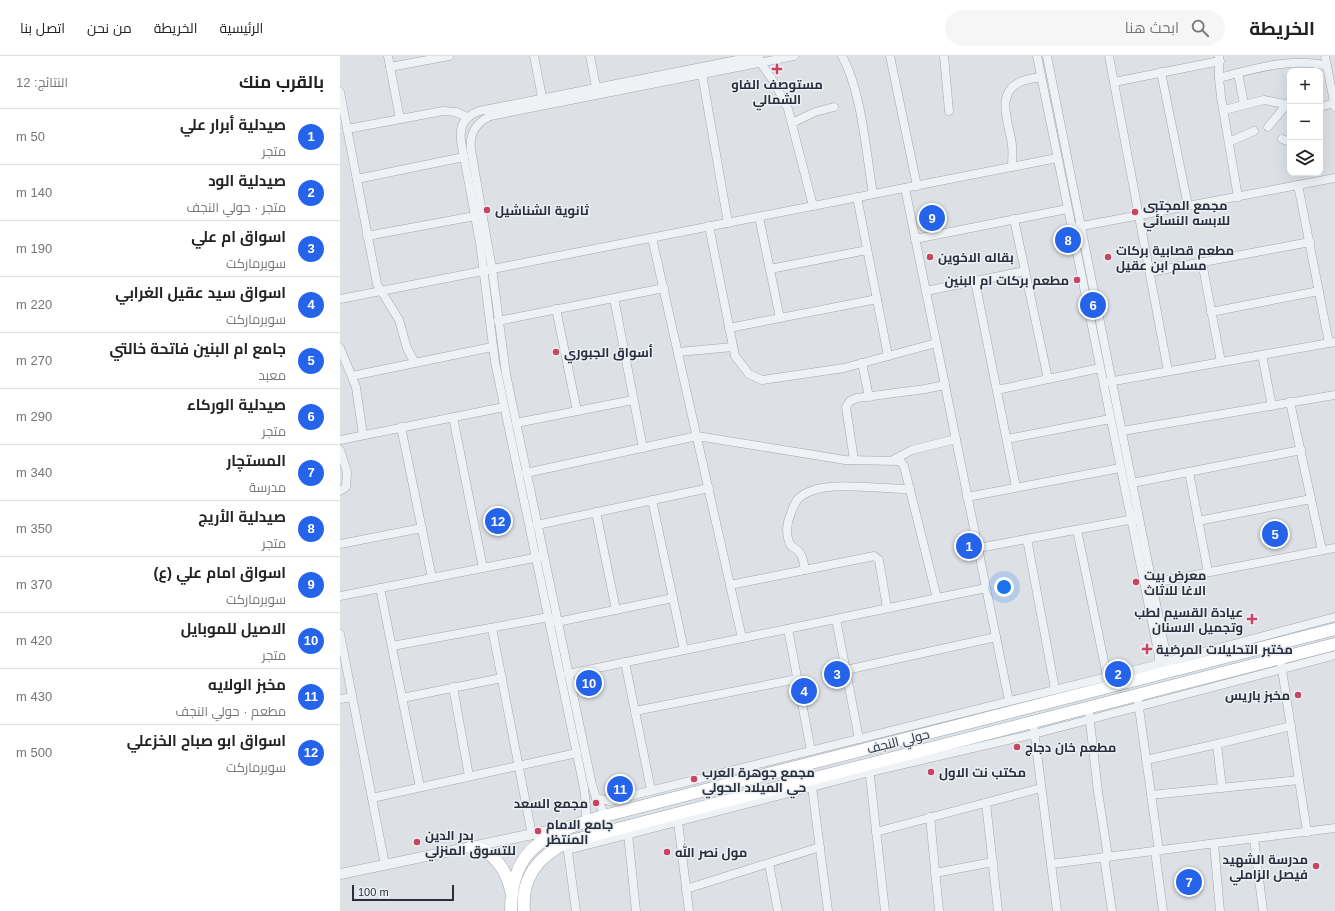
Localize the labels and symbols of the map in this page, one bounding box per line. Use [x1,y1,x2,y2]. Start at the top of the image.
marker: مستوصف الفاو الشمالي [771,63,783,75]
place label: مستوصف الفاو الشمالي [731,77,823,111]
place label: مجمع المجتبى للابسه النسائي [1143,198,1230,232]
place label: ثانوية الشناشيل [495,203,589,219]
pin: 9 [919,203,945,233]
marker: ثانوية الشناشيل [482,205,492,215]
marker: مجمع المجتبى للابسه النسائي [1130,207,1140,217]
pin: 8 [1055,225,1081,255]
place label: مطعم قصابية بركات مسلم ابن عقيل [1116,243,1234,275]
place label: بقاله الاخوين [938,250,1014,266]
marker: بقاله الاخوين [925,252,935,262]
marker: مطعم قصابية بركات مسلم ابن عقيل [1103,252,1113,262]
place label: مطعم بركات ام البنين [945,273,1069,290]
marker: مطعم بركات ام البنين [1072,275,1082,285]
pin: 6 [1080,290,1106,320]
place label: أسواق الجبوري [564,344,653,364]
marker: أسواق الجبوري [551,347,561,357]
pin: 12 [485,506,511,536]
pin: 5 [1262,519,1288,549]
pin: 1 [956,531,982,561]
place label: معرض بيت الاغا للاثاث [1144,568,1206,598]
your location [994,577,1014,597]
marker: معرض بيت الاغا للاثاث [1131,577,1141,587]
place label: عيادة القسيم لطب وتجميل الاسنان [1134,605,1243,636]
marker: عيادة القسيم لطب وتجميل الاسنان [1246,613,1258,625]
place label: مختبر التحليلات المرضية [1156,642,1293,657]
marker: مختبر التحليلات المرضية [1141,643,1153,655]
pin: 3 [824,659,850,689]
pin: 2 [1105,659,1131,689]
pin: 10 [576,668,602,698]
pin: 4 [791,676,817,706]
place label: مخبز باريس [1225,688,1290,703]
marker: مخبز باريس [1293,690,1303,700]
street label: حولي النجف [865,726,932,759]
place label: مطعم خان دجاج [1025,740,1116,757]
marker: مطعم خان دجاج [1012,742,1022,752]
place label: مجمع جوهرة العرب حي الميلاد الحولي [702,765,815,799]
place label: مكتب نت الاول [939,765,1026,781]
marker: مكتب نت الاول [926,767,936,777]
pin: 11 [607,774,633,804]
marker: مجمع جوهرة العرب حي الميلاد الحولي [689,774,699,784]
place label: مجمع السعد [514,796,588,812]
marker: مجمع السعد [591,798,601,808]
place label: جامع الامام المنتظر [545,817,613,847]
marker: جامع الامام المنتظر [533,826,543,836]
place label: بدر الدين للتسوق المنزلي [425,828,516,862]
marker: بدر الدين للتسوق المنزلي [412,837,422,847]
place label: مول نصر الله [675,843,747,861]
marker: مول نصر الله [662,847,672,857]
place label: مدرسة الشهيد فيصل الزاملي [1223,852,1308,886]
marker: مدرسة الشهيد فيصل الزاملي [1311,861,1321,871]
pin: 7 [1176,867,1202,897]
scale bar [352,883,454,902]

